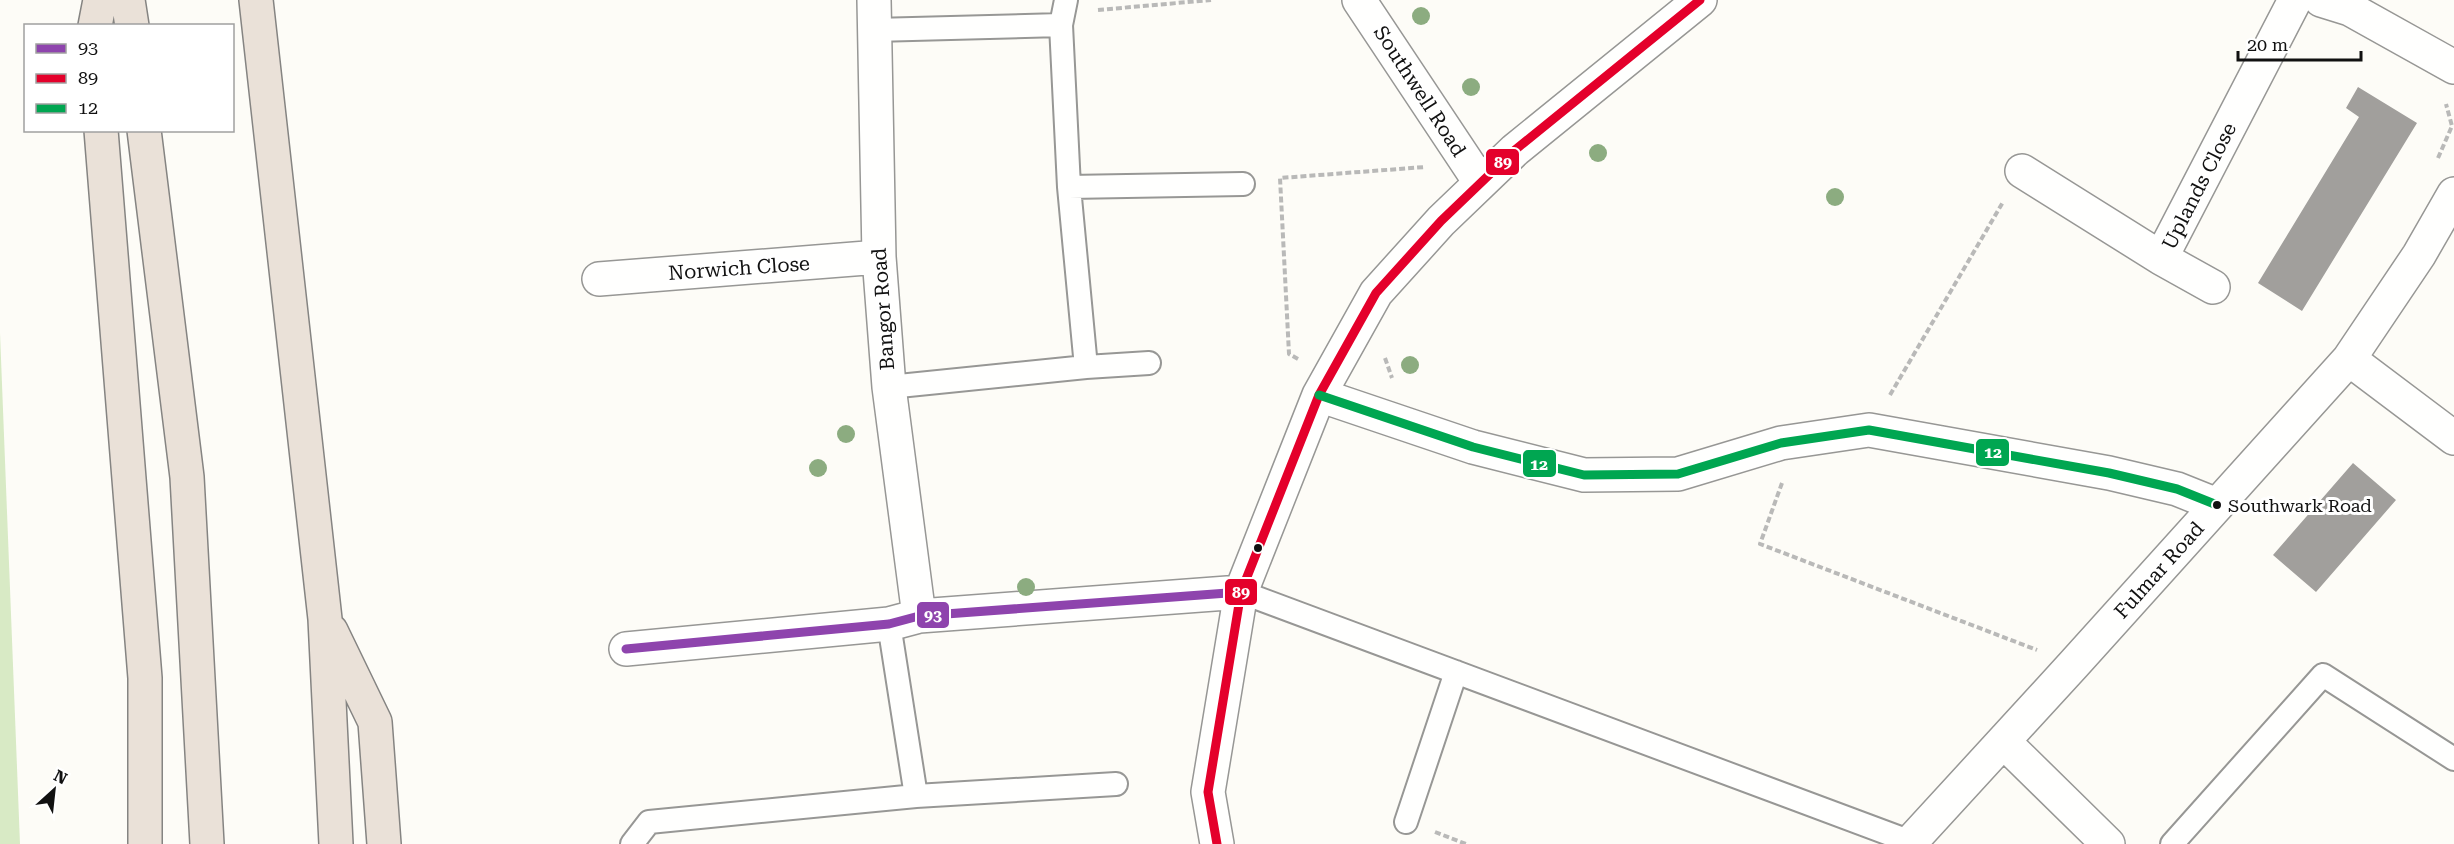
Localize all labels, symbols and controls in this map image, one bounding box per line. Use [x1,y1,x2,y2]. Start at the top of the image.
street label: Southwell Road [1369,21,1471,161]
legend [24,24,234,132]
scale bar [2238,24,2361,62]
text: 20 m [2247,34,2288,55]
text: 93 [78,37,98,58]
text: 89 [78,67,98,88]
text: 12 [78,97,98,118]
street label: Uplands Close [2157,119,2241,253]
line badge: 89 [1485,148,1520,176]
text: 89 [1494,153,1512,172]
street label: Bangor Road [867,247,899,371]
street label: Norwich Close [667,251,811,285]
line badge: 12 [1975,438,2010,467]
text: 12 [1984,443,2002,462]
line badge: 12 [1522,449,1557,478]
text: 12 [1530,455,1548,474]
place label: Southwark Road [2228,495,2372,516]
marker: Southwark Road [2211,499,2223,511]
street label: Fulmar Road [2109,516,2209,623]
unlabelled marker [1252,542,1264,554]
line badge: 89 [1224,578,1258,606]
text: 89 [1232,583,1250,602]
line badge: 93 [916,601,950,629]
text: 93 [924,606,942,625]
north arrow [24,760,84,820]
text: N [51,766,70,788]

